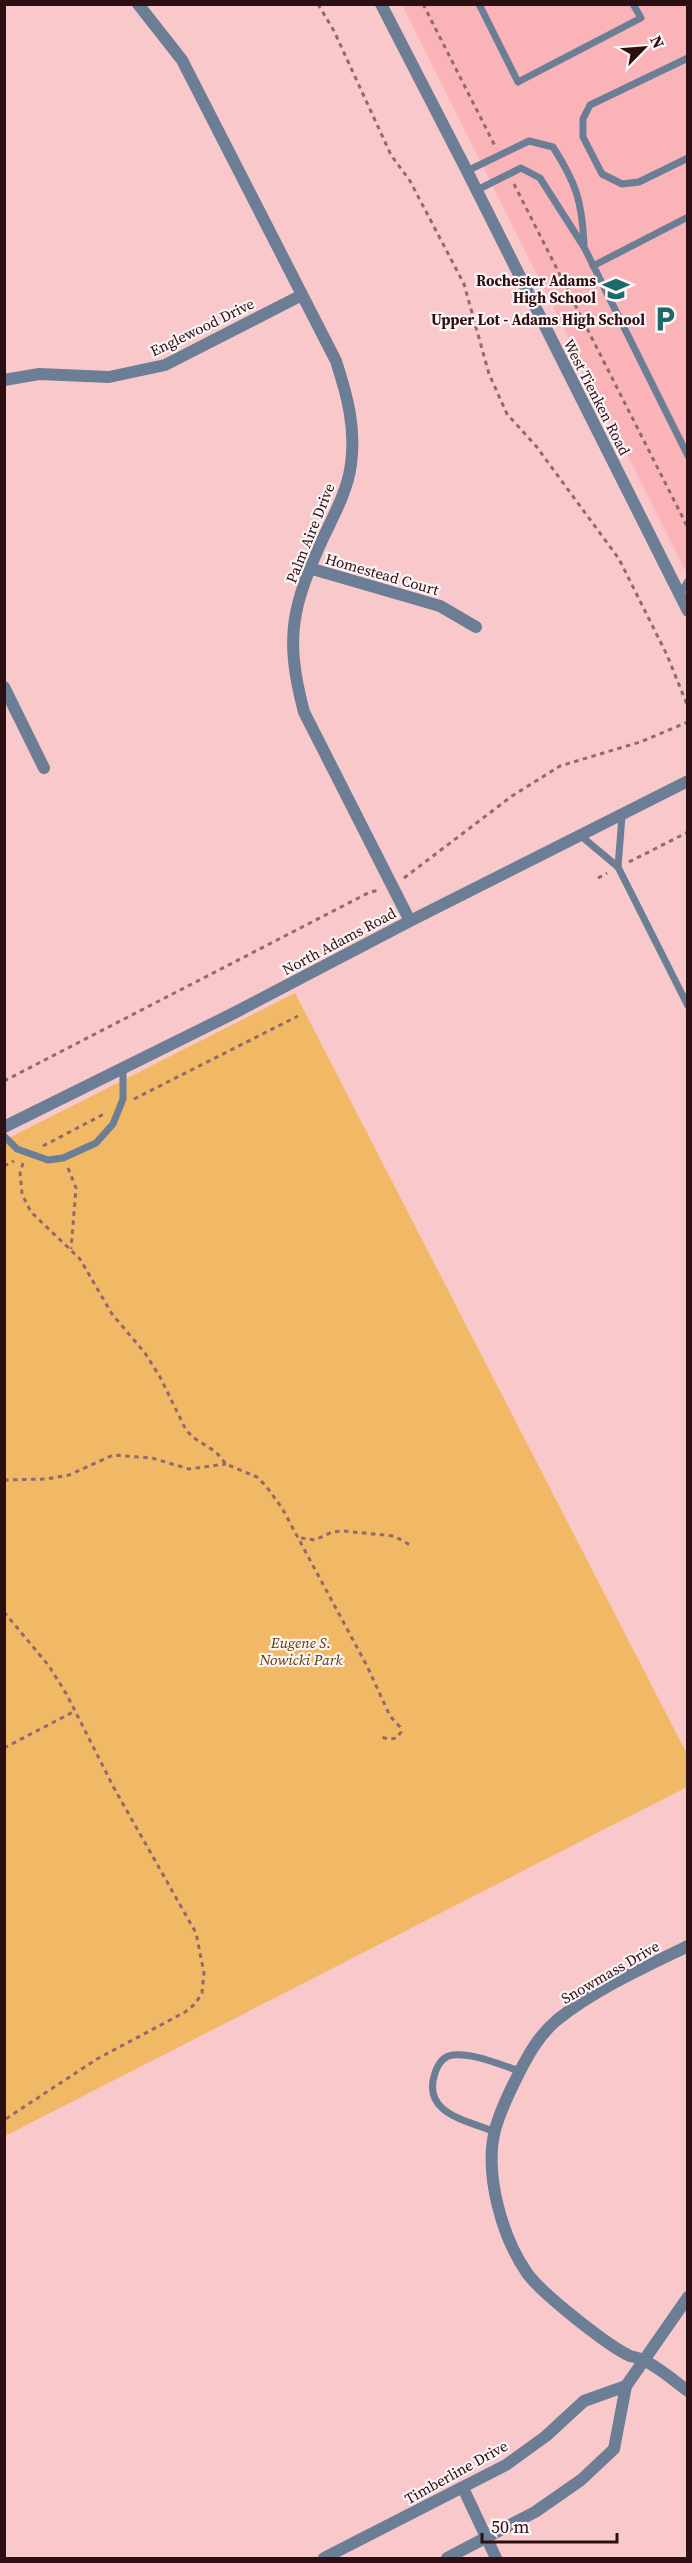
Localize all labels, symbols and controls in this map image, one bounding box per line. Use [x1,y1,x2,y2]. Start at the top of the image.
north arrow [614,18,674,78]
text: N [645,32,670,52]
place label: Rochester Adams High School [476,270,596,308]
school or university icon: Rochester Adams High School [601,274,631,304]
street label: Englewood Drive [146,293,258,361]
parking icon: Upper Lot - Adams High School [650,304,680,334]
place label: Upper Lot - Adams High School [431,309,645,330]
street label: West Tienken Road [559,335,636,459]
street label: Palm Aire Drive [280,480,340,586]
street label: Homestead Court [323,548,441,600]
street label: North Adams Road [278,902,400,980]
park label: Eugene S. Nowicki Park [258,1632,343,1670]
street label: Snowmass Drive [557,1935,663,2009]
street label: Timberline Drive [401,2435,512,2509]
scale bar [482,2506,617,2544]
text: 50 m [491,2514,529,2539]

